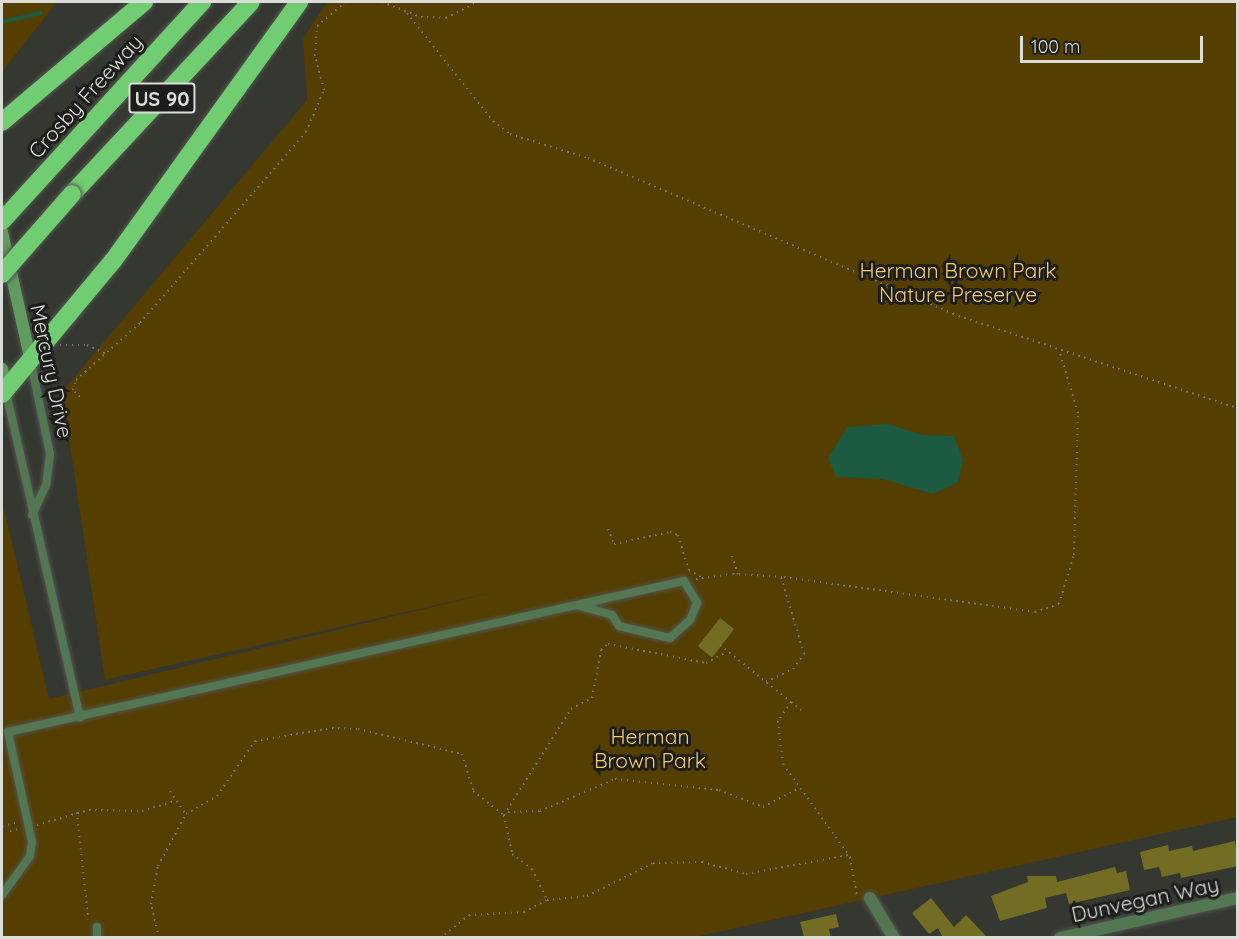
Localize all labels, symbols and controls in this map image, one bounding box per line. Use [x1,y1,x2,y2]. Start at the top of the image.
scale bar [1023,24,1206,62]
street label: Crosby Freeway [23,29,147,163]
text: 100 m [1031,35,1080,58]
road number: US 90 [128,81,196,115]
park label: Herman Brown Park Nature Preserve [860,257,1056,307]
street label: Mercury Drive [26,302,78,440]
park label: Herman Brown Park [594,723,706,773]
street label: Dunvegan Way [1069,871,1221,927]

